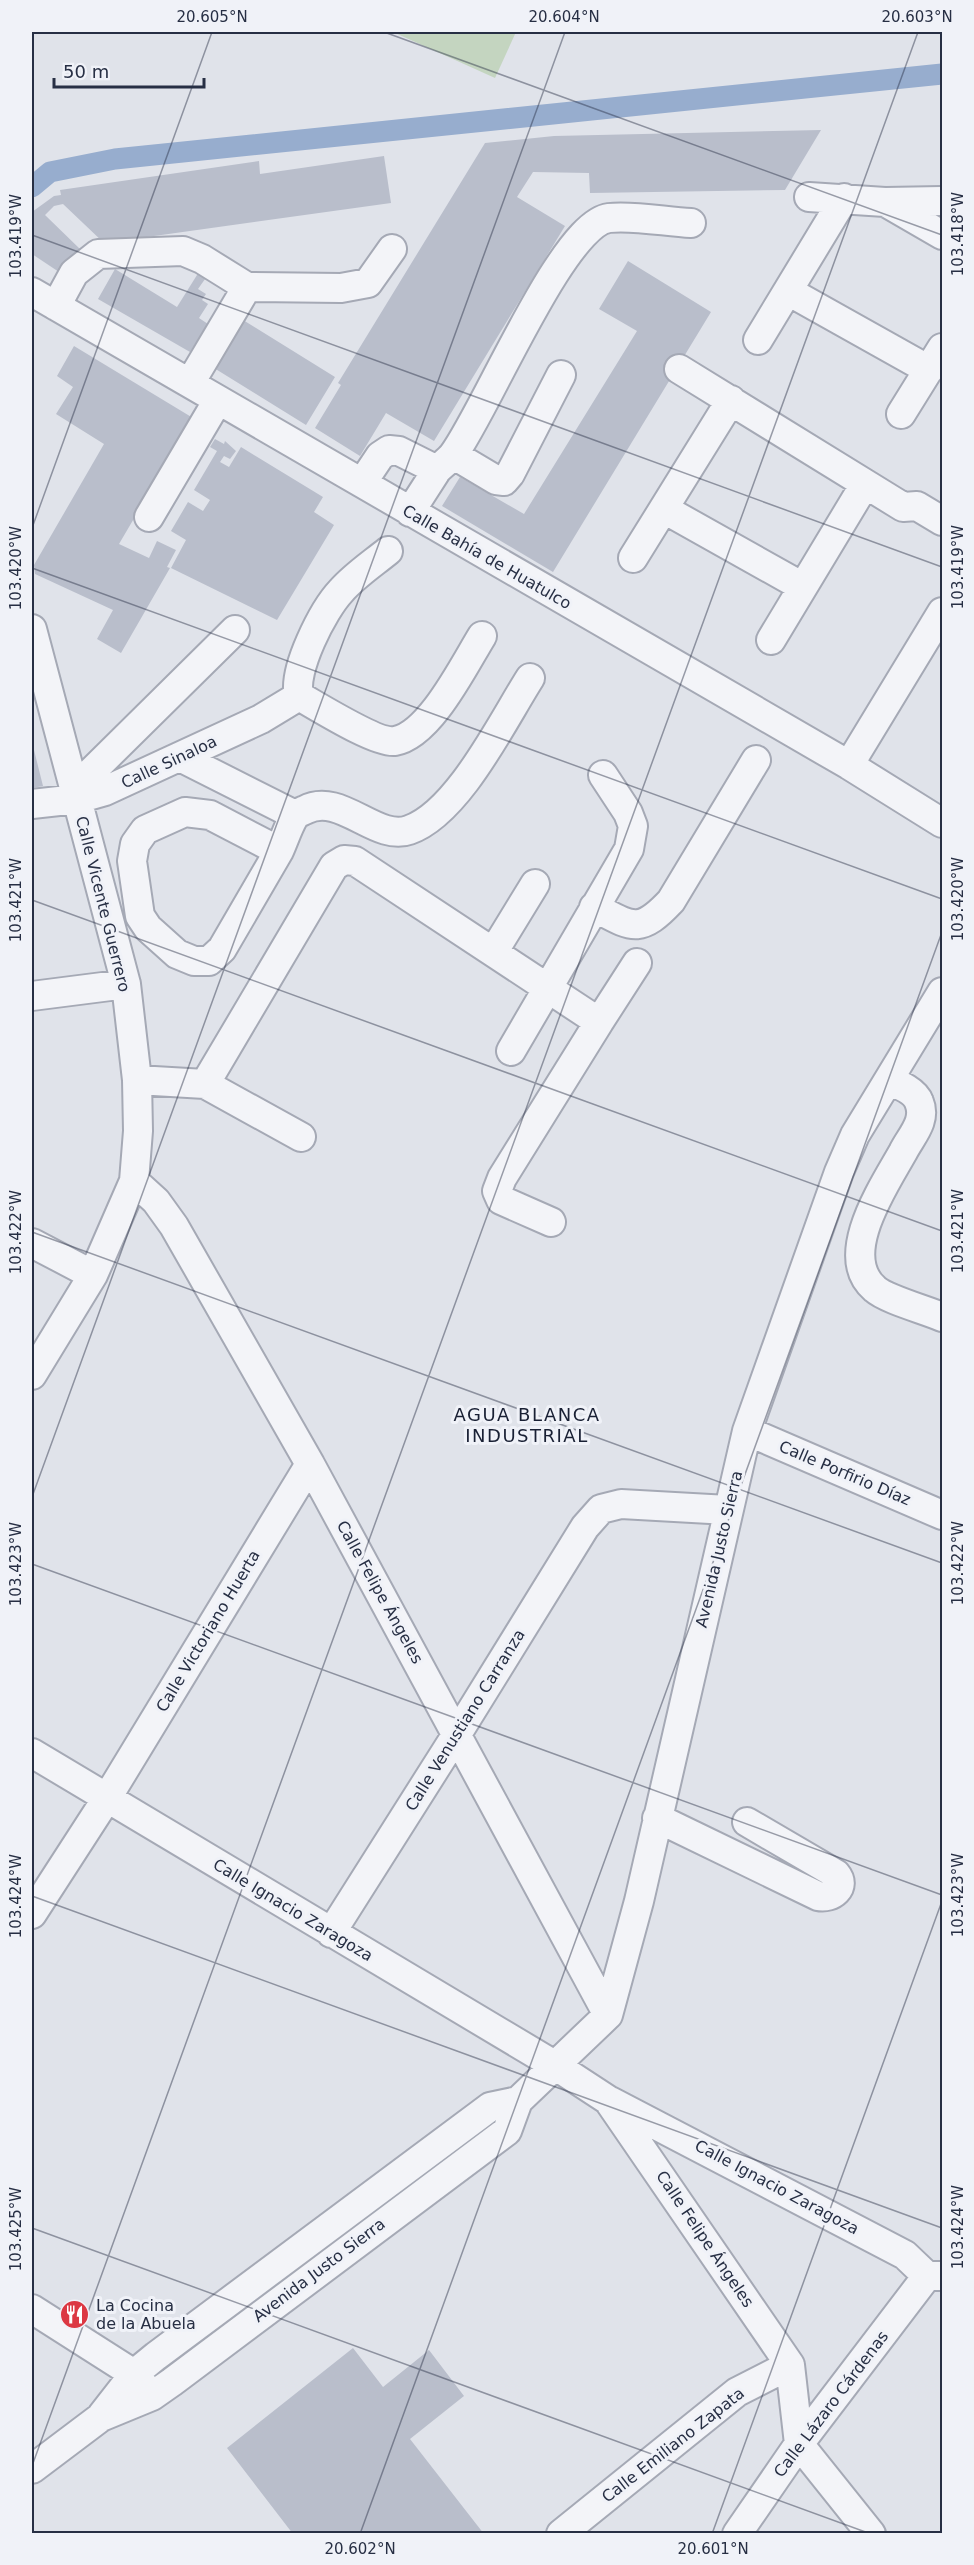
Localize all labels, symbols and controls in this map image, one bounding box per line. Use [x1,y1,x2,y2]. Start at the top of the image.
text: 20.605°N [176,8,248,26]
text: 20.604°N [528,8,600,26]
text: 20.603°N [881,8,953,26]
scale bar [54,51,204,89]
text: 50 m [63,61,109,82]
text: 103.418°W [949,192,967,276]
text: 103.419°W [7,194,25,278]
street label: Calle Bahía de Huatulco [399,501,575,613]
text: 103.419°W [949,525,967,609]
text: 103.420°W [7,526,25,610]
street label: Calle Sinaloa [118,732,220,792]
street label: Calle Vicente Guerrero [72,814,134,994]
text: 103.420°W [949,857,967,941]
text: 103.421°W [7,858,25,942]
text: 103.421°W [949,1189,967,1273]
text: 103.422°W [7,1190,25,1274]
district label: AGUA BLANCA INDUSTRIAL [453,1404,601,1446]
street label: Calle Porfirio Díaz [776,1437,914,1509]
street label: Avenida Justo Sierra [692,1469,746,1629]
street label: Calle Felipe Ángeles [333,1517,427,1667]
text: 103.422°W [949,1521,967,1605]
text: 103.423°W [7,1522,25,1606]
street label: Calle Victoriano Huerta [152,1547,264,1715]
street label: Calle Venustiano Carranza [401,1626,529,1814]
text: 103.423°W [949,1853,967,1937]
text: 103.424°W [7,1854,25,1938]
street label: Calle Ignacio Zaragoza [210,1855,376,1965]
street label: Calle Ignacio Zaragoza [692,2136,862,2238]
street label: Calle Felipe Ángeles [652,2167,758,2311]
text: 103.424°W [949,2185,967,2269]
text: 103.425°W [7,2187,25,2271]
street label: Avenida Justo Sierra [249,2214,389,2326]
place label: La Cocina de la Abuela [96,2296,196,2333]
restaurant icon: La Cocina de la Abuela [59,2298,91,2330]
street label: Calle Lázaro Cárdenas [770,2327,892,2481]
street label: Calle Emiliano Zapata [598,2384,748,2506]
text: 20.602°N [324,2540,396,2558]
text: 20.601°N [677,2540,749,2558]

